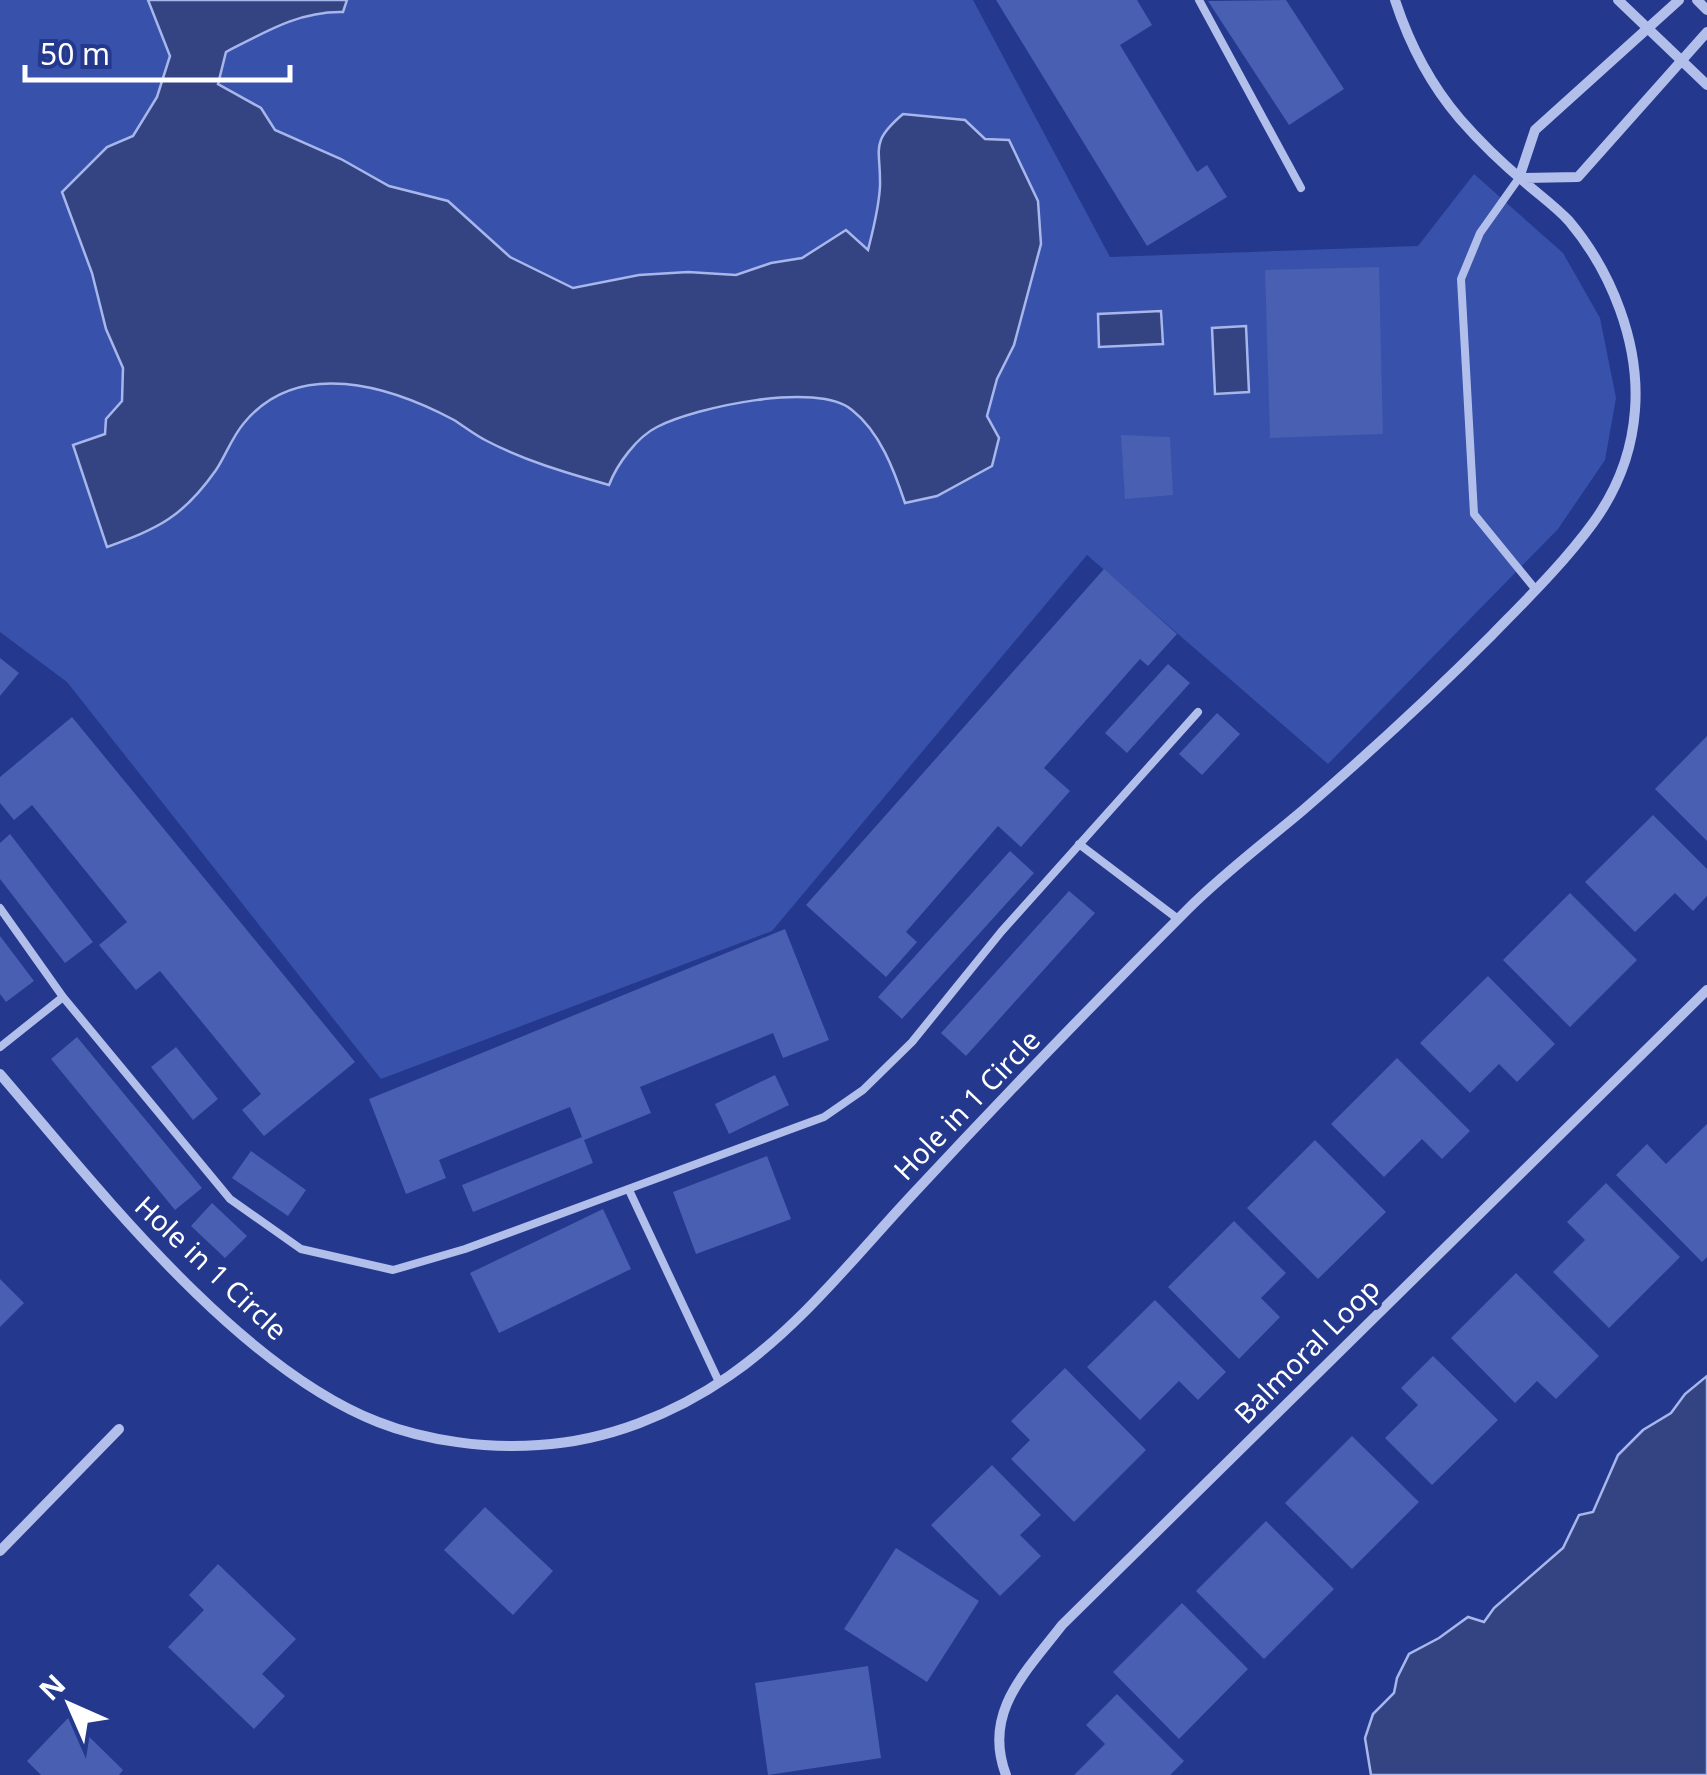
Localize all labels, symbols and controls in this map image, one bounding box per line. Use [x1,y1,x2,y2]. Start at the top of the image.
scale bar [25,20,290,82]
text: 50 m [40,33,110,74]
street label: Hole in 1 Circle [885,1021,1048,1188]
street label: Hole in 1 Circle [127,1187,296,1348]
street label: Balmoral Loop [1225,1269,1387,1431]
north arrow [20,1655,120,1755]
text: N [30,1665,73,1708]

